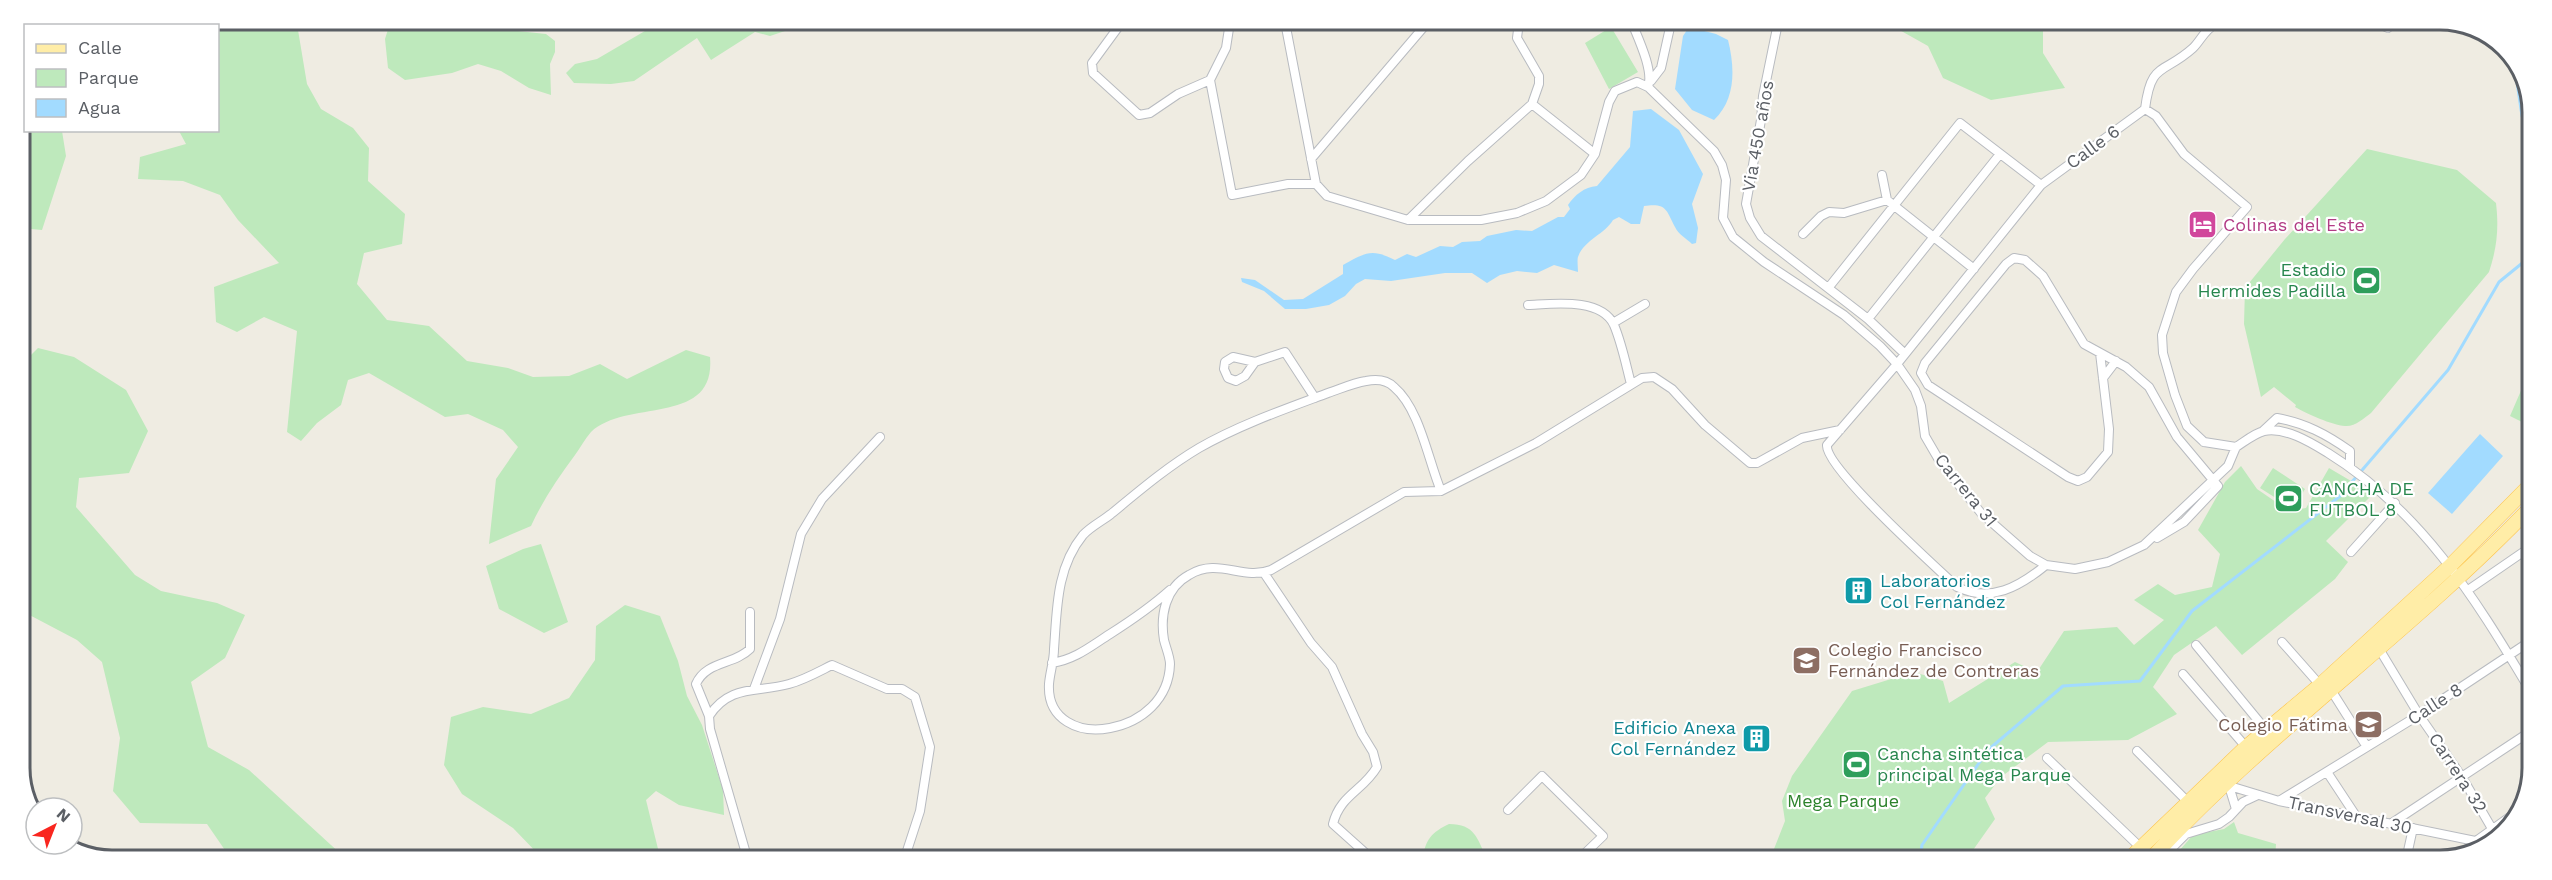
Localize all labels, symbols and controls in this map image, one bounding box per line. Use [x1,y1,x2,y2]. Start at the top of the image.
legend [24,24,219,132]
text: Calle [78,37,122,58]
text: Parque [78,67,139,88]
street label: Via 450 años [1737,79,1778,193]
text: Agua [78,97,121,118]
street label: Calle 6 [2062,120,2124,173]
hotel icon: Colinas del Este [2186,209,2218,241]
place label: Colinas del Este [2223,214,2365,235]
place label: Estadio Hermides Padilla [2198,259,2346,301]
sports icon: Estadio Hermides Padilla [2351,264,2383,296]
street label: Carrera 31 [1931,449,2002,530]
place label: CANCHA DE FUTBOL 8 [2309,478,2414,520]
sports icon: CANCHA DE FUTBOL 8 [2272,483,2304,515]
place label: Laboratorios Col Fernández [1880,570,2006,612]
building icon: Laboratorios Col Fernández [1843,575,1875,607]
place label: Colegio Francisco Fernández de Contreras [1828,639,2039,681]
school or university icon: Colegio Francisco Fernández de Contreras [1791,644,1823,676]
street label: Calle 8 [2403,678,2466,729]
school or university icon: Colegio Fátima [2353,709,2385,741]
place label: Colegio Fátima [2218,714,2348,735]
place label: Edificio Anexa Col Fernández [1610,717,1736,759]
building icon: Edificio Anexa Col Fernández [1741,722,1773,754]
street label: Carrera 32 [2425,729,2492,817]
place label: Cancha sintética principal Mega Parque [1877,743,2071,785]
sports icon: Cancha sintética principal Mega Parque [1840,748,1872,780]
park label: Mega Parque [1787,790,1899,811]
street label: Transversal 30 [2286,791,2414,838]
north arrow [24,796,84,856]
text: N [53,804,74,826]

